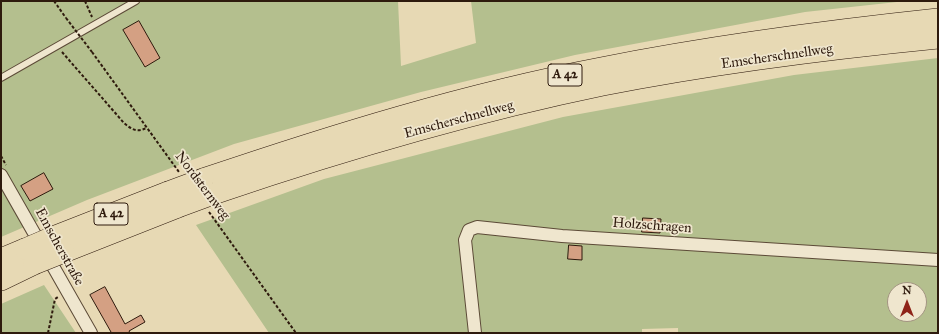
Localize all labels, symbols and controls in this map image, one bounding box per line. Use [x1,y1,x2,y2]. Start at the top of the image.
street label: Emscherschnellweg [720,41,834,73]
road number: A 42 [548,64,582,86]
street label: Emscherschnellweg [402,97,516,143]
street label: Nordsternweg [171,149,233,223]
road number: A 42 [94,203,128,225]
street label: Emscherstraße [31,205,87,289]
street label: Holzschragen [612,215,692,237]
north arrow [887,282,927,322]
text: N [902,284,912,297]

